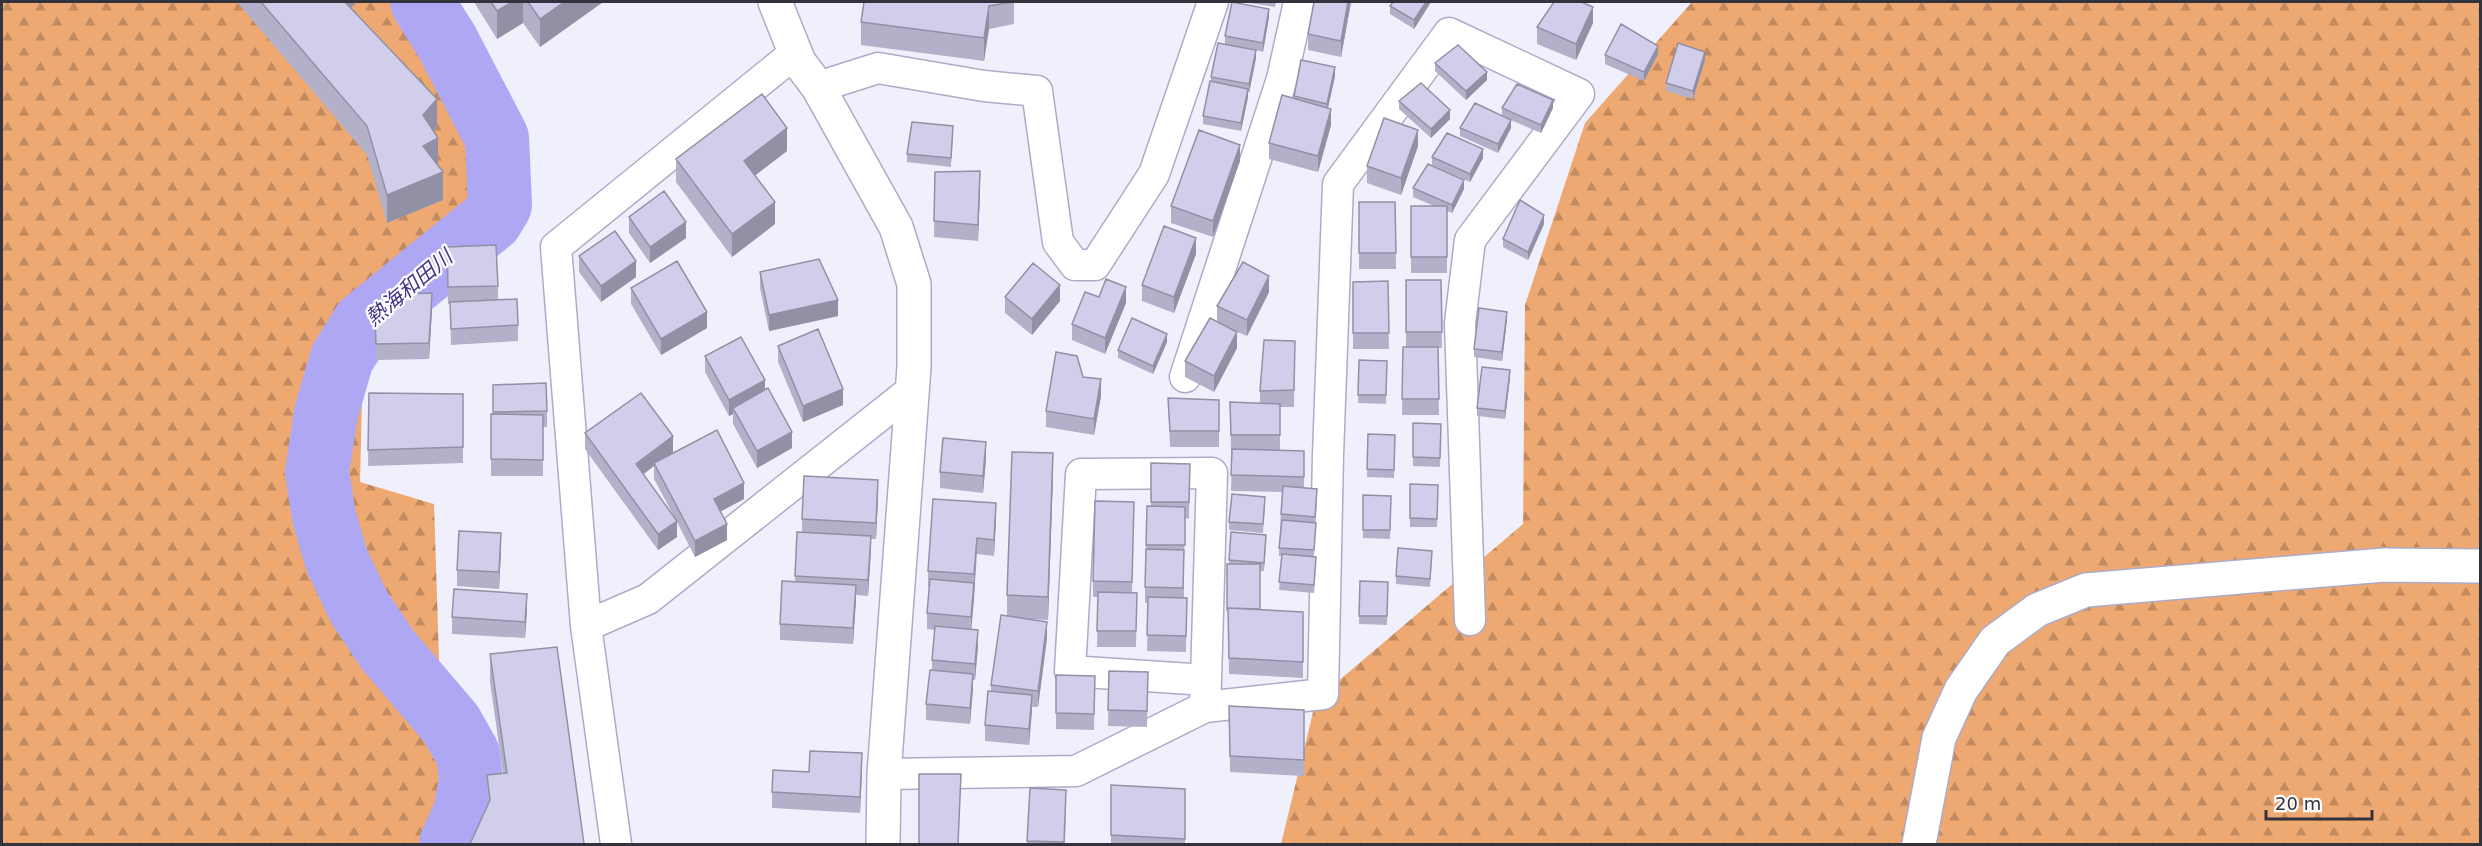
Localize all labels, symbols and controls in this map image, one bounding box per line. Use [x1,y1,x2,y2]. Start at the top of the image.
water label: 熱海和田川 [361,244,458,331]
scale bar [2266,783,2372,821]
text: 20 m [2275,793,2321,814]

